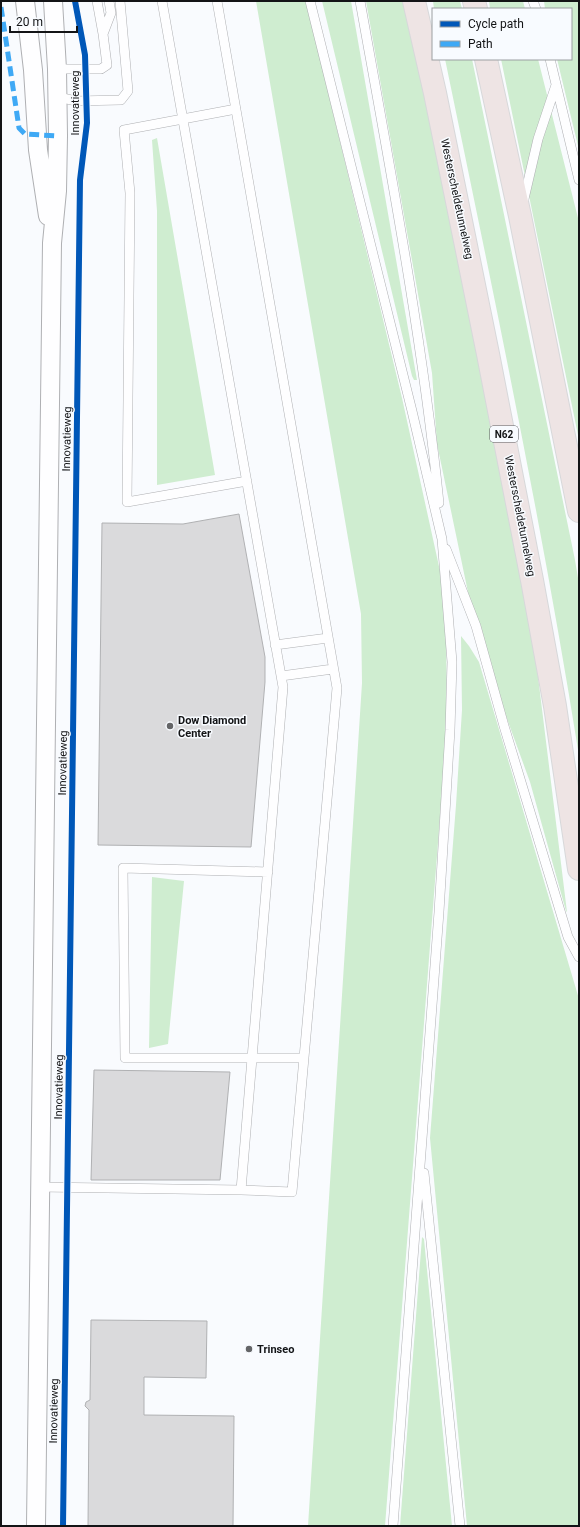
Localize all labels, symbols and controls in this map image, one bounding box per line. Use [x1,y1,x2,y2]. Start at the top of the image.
scale bar [10,8,77,34]
legend [432,8,572,60]
text: 20 m [16,15,43,29]
text: Cycle path [468,17,524,31]
text: Path [468,37,493,51]
street label: Innovatieweg [69,71,82,135]
street label: Westerscheldetunnelweg [438,138,476,260]
street label: Innovatieweg [60,406,74,472]
road number: N62 [490,426,518,442]
street label: Westerscheldetunnelweg [502,454,538,578]
place label: Dow Diamond Center [178,714,246,740]
marker: Dow Diamond Center [165,721,175,731]
street label: Innovatieweg [56,730,70,796]
street label: Innovatieweg [52,1054,66,1120]
place label: Trinseo [257,1343,294,1356]
marker: Trinseo [244,1344,254,1354]
street label: Innovatieweg [47,1378,61,1444]

